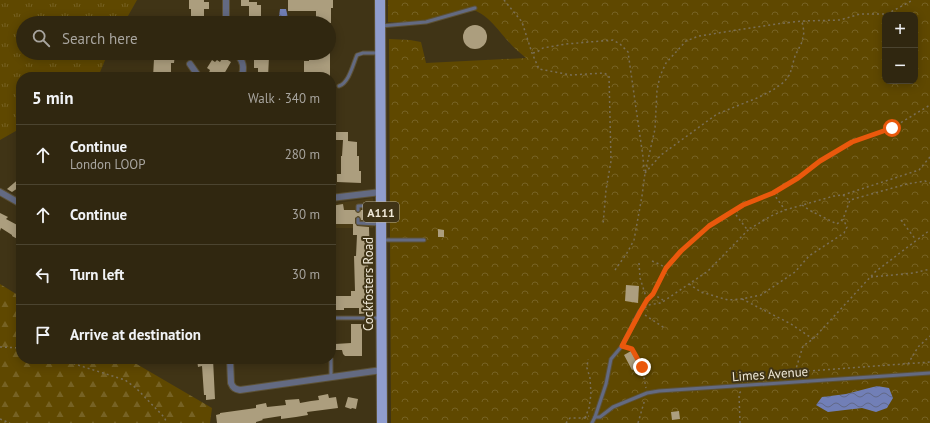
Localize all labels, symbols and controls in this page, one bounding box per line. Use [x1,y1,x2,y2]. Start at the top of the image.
map controls [882,12,918,84]
button: + [882,12,918,48]
search box [16,16,336,60]
icon: search [30,27,52,49]
text: Search here [62,29,138,48]
button: − [882,48,918,84]
text: 5 min [32,87,73,109]
text: Walk · 340 m [248,90,320,107]
route start [883,119,901,137]
text: Continue [70,137,127,156]
icon: ahead [32,144,54,166]
text: 280 m [285,146,320,163]
text: London LOOP [70,156,146,173]
road number: A111 [363,202,399,222]
icon: ahead [32,204,54,226]
text: Continue [70,205,127,224]
text: 30 m [292,206,320,223]
street label: Cockfosters Road [360,237,377,331]
icon: left [32,264,54,286]
text: Turn left [70,265,124,284]
text: 30 m [292,266,320,283]
icon: arrive [32,324,54,346]
text: Arrive at destination [70,325,201,344]
route end [633,358,651,376]
street label: Limes Avenue [731,363,809,385]

